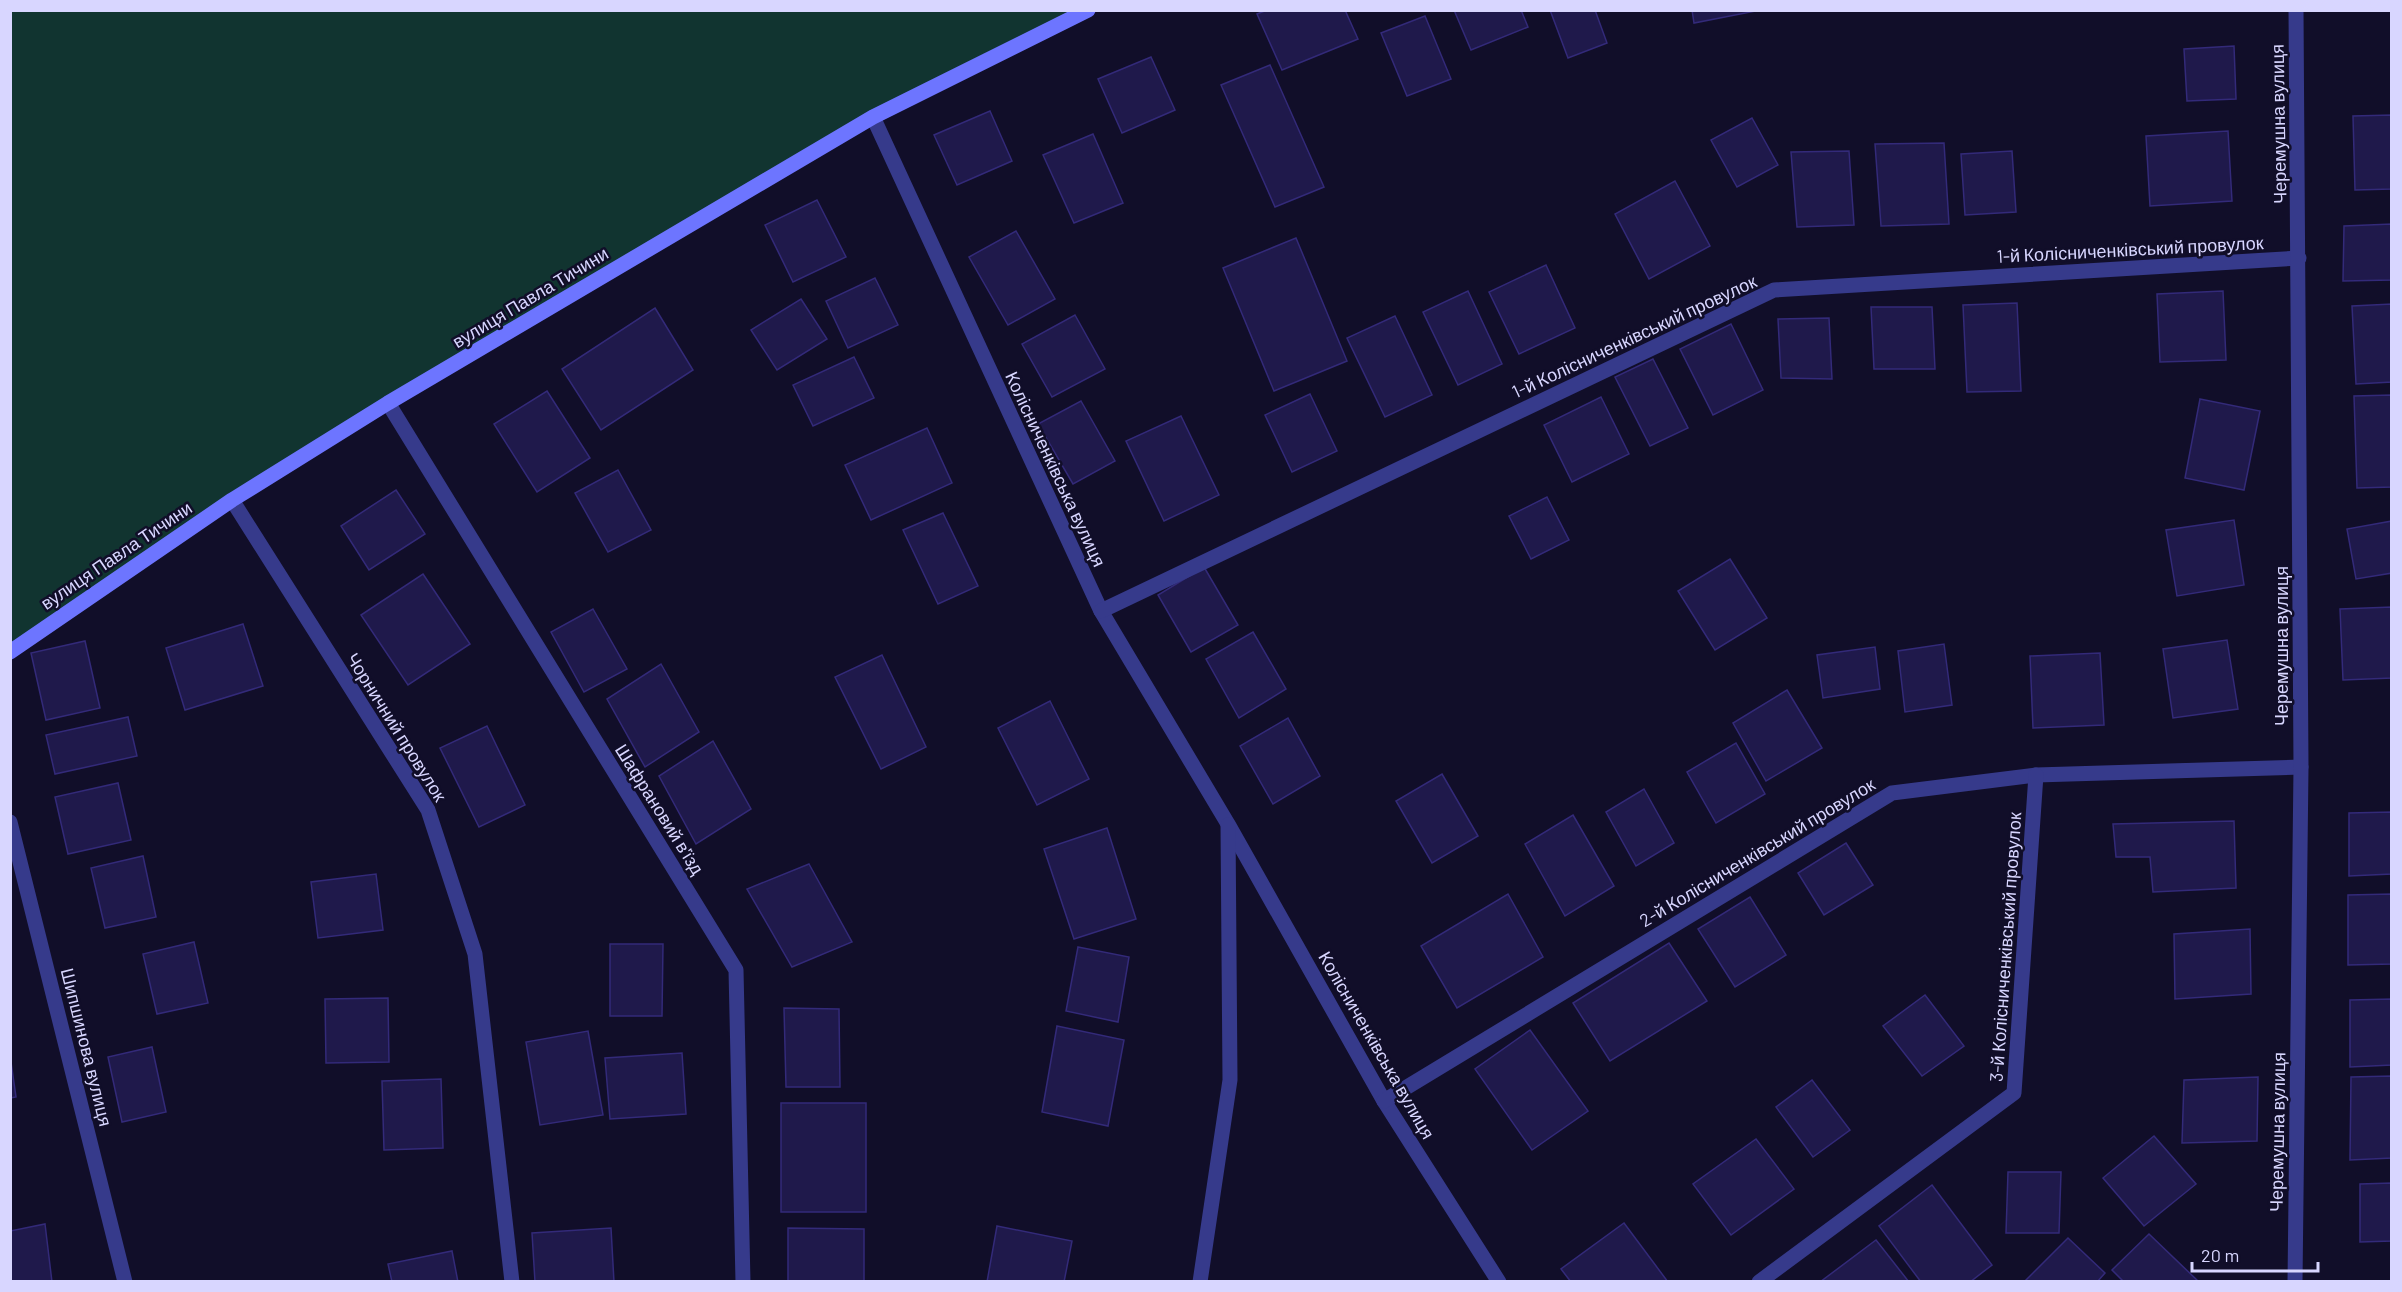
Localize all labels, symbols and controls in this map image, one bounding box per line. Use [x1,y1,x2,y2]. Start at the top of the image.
street label: Черемушна вулиця [2266,44,2290,204]
street label: 1-й Колісниченківський провулок [1996,231,2264,267]
street label: вулиця Павла Тичини [448,242,612,352]
street label: 1-й Колісниченківський провулок [1508,269,1760,402]
street label: Колісниченківська вулиця [1001,368,1111,570]
street label: вулиця Павла Тичини [36,496,196,614]
street label: Черемушна вулиця [2270,566,2292,726]
street label: Чорничний провулок [342,649,452,806]
street label: Шафрановий в'їзд [611,740,709,879]
street label: 2-й Колісниченківський провулок [1635,773,1879,931]
street label: 3-й Колісниченківський провулок [1985,811,2025,1083]
street label: Колісниченківська вулиця [1314,947,1440,1143]
street label: Шипшинова вулиця [57,966,117,1128]
street label: Черемушна вулиця [2265,1052,2289,1212]
scale bar [2192,1235,2318,1273]
text: 20 m [2201,1244,2239,1266]

